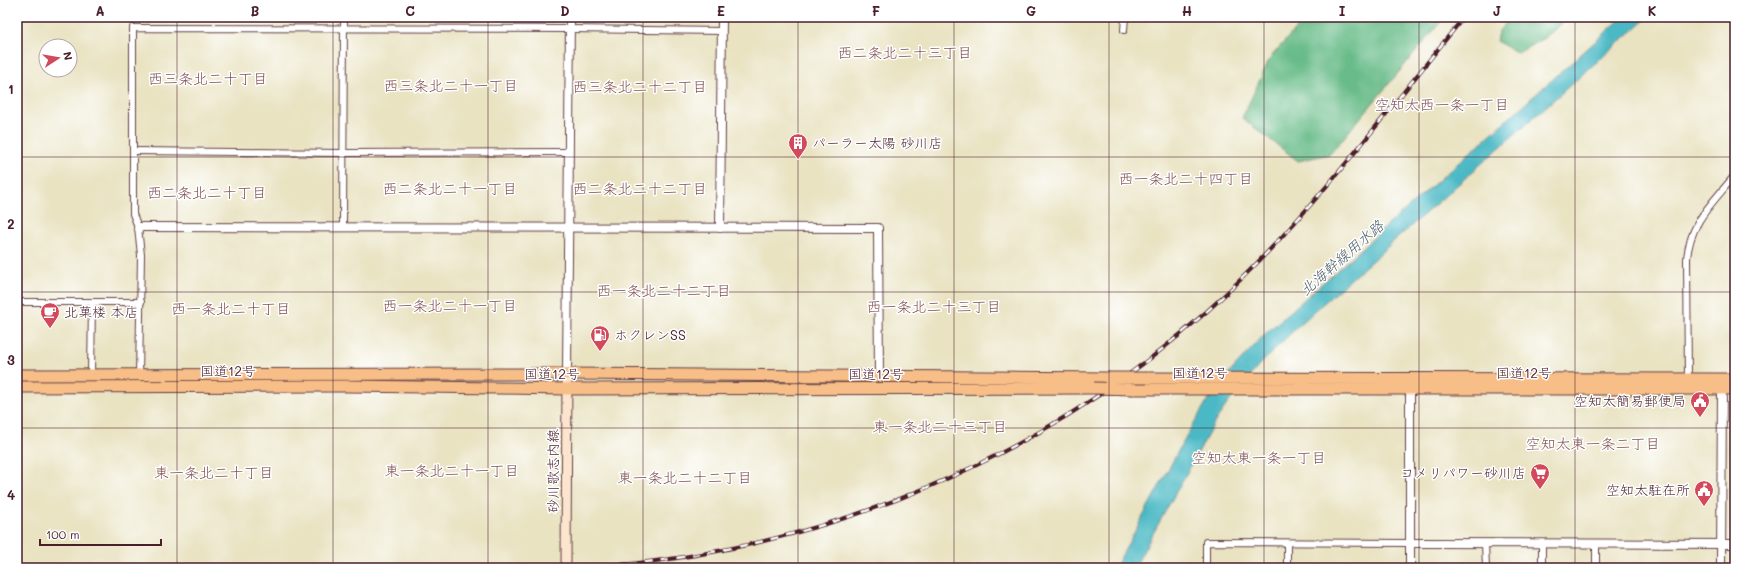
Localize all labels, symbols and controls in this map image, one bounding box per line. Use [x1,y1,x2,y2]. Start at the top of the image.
text: A [95,2,105,19]
text: B [251,2,260,19]
text: C [405,2,415,19]
text: D [560,2,570,19]
text: E [717,2,725,19]
text: F [872,2,880,19]
text: G [1026,2,1036,19]
text: H [1182,2,1192,19]
text: I [1339,2,1346,19]
text: J [1493,2,1501,19]
text: K [1648,2,1657,19]
north arrow [38,38,78,78]
district label: 西二条北二十三丁目 [837,42,973,62]
text: N [60,50,76,61]
district label: 西三条北二十丁目 [148,68,268,88]
district label: 西三条北二十一丁目 [383,75,519,95]
district label: 西三条北二十二丁目 [572,76,708,96]
text: 1 [8,80,14,97]
district label: 空知太西一条一丁目 [1374,94,1510,114]
building icon: パーラー太陽 砂川店 [787,132,809,160]
place label: パーラー太陽 砂川店 [812,133,942,152]
district label: 西一条北二十四丁目 [1118,168,1254,188]
district label: 西二条北二十一丁目 [382,178,518,198]
district label: 西二条北二十二丁目 [572,178,708,198]
district label: 西二条北二十丁目 [147,182,267,202]
text: 2 [7,215,15,232]
water label: 北海幹線用水路 [1295,215,1388,299]
district label: 西一条北二十二丁目 [596,280,732,300]
district label: 西一条北二十一丁目 [382,295,518,315]
district label: 西一条北二十三丁目 [866,296,1002,316]
district label: 西一条北二十丁目 [171,298,291,318]
cafe icon: 北菓楼 本店 [39,301,61,329]
place label: 北菓楼 本店 [64,302,138,321]
fuel station icon: ホクレンSS [589,324,611,352]
place label: ホクレンSS [614,325,686,344]
text: 3 [7,351,15,368]
street label: 国道12号 [200,361,256,380]
street label: 国道12号 [1172,363,1228,382]
street label: 国道12号 [1496,363,1552,382]
street label: 国道12号 [524,364,580,383]
street label: 国道12号 [848,364,904,383]
public building icon: 空知太簡易郵便局 [1689,390,1711,418]
place label: 空知太簡易郵便局 [1574,391,1686,410]
district label: 東一条北二十三丁目 [872,416,1008,436]
street label: 砂川歌志内線 [543,429,562,513]
district label: 空知太東一条二丁目 [1525,433,1661,453]
district label: 空知太東一条一丁目 [1191,447,1327,467]
district label: 東一条北二十一丁目 [384,460,520,480]
district label: 東一条北二十丁目 [154,462,274,482]
supermarket icon: コメリパワー砂川店 [1529,462,1551,490]
place label: コメリパワー砂川店 [1400,463,1526,482]
district label: 東一条北二十二丁目 [617,467,753,487]
public building icon: 空知太駐在所 [1693,479,1715,507]
place label: 空知太駐在所 [1606,480,1690,499]
text: 4 [7,486,15,503]
scale bar [40,521,161,547]
text: 100 m [46,526,80,542]

